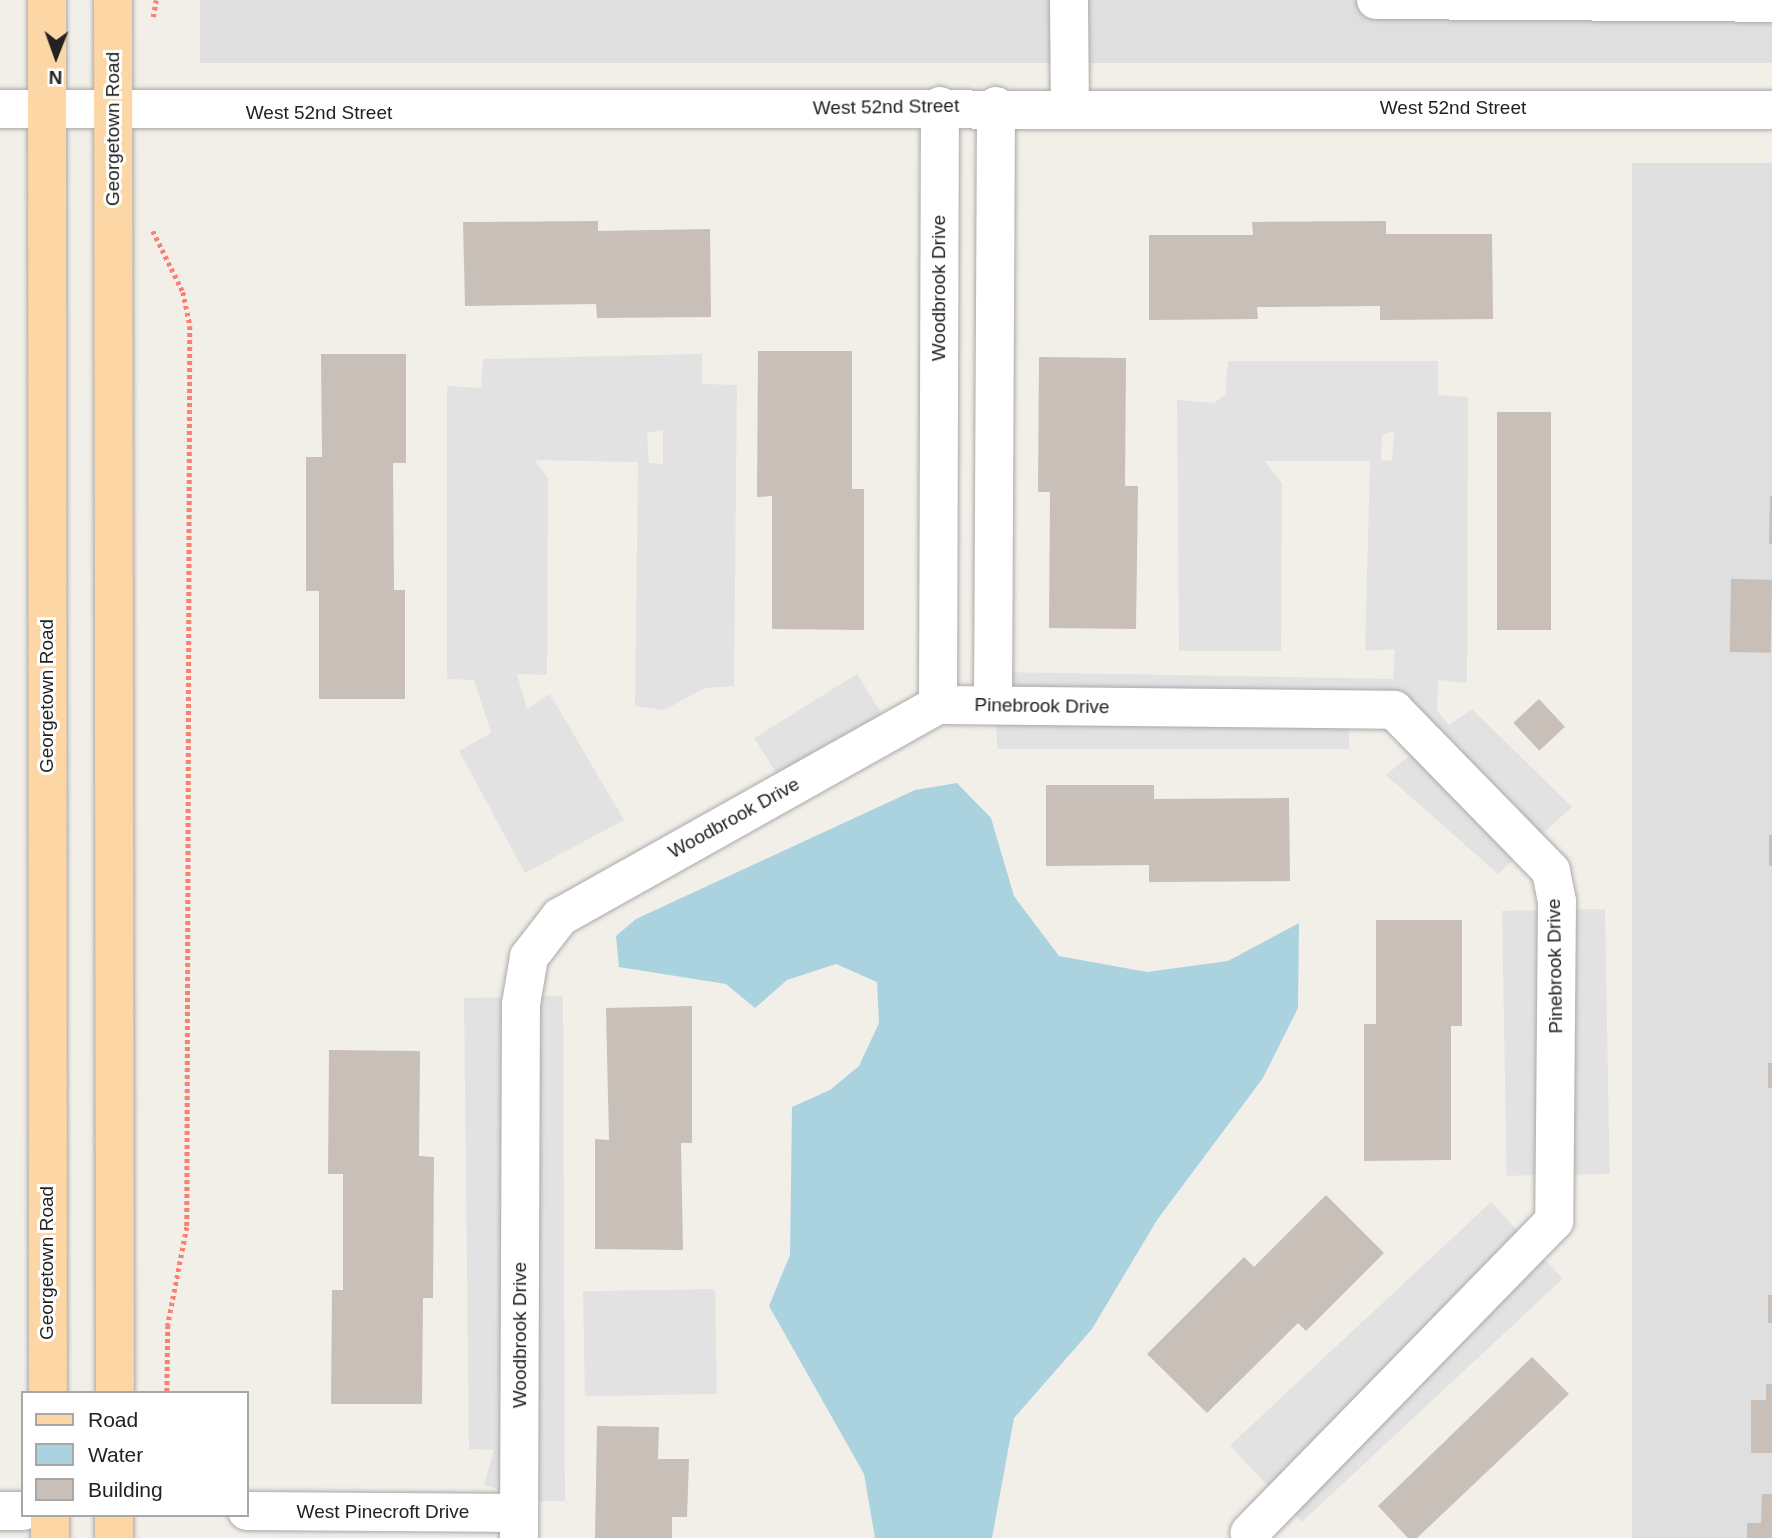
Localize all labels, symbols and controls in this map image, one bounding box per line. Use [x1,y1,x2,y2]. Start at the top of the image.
north arrow [21,21,91,91]
street label: Georgetown Road [102,52,124,206]
text: N [49,67,63,88]
street label: West 52nd Street [813,94,959,120]
street label: West 52nd Street [1380,97,1526,119]
street label: West 52nd Street [246,102,392,124]
street label: Woodbrook Drive [928,215,950,361]
street label: Georgetown Road [36,619,58,773]
street label: Pinebrook Drive [974,693,1110,719]
street label: Woodbrook Drive [664,773,804,863]
street label: Pinebrook Drive [1542,898,1568,1034]
street label: Georgetown Road [36,1186,58,1340]
street label: Woodbrook Drive [509,1262,531,1408]
legend [21,1391,248,1517]
text: Road [88,1408,138,1431]
text: Water [88,1443,143,1466]
text: Building [88,1478,163,1501]
street label: West Pinecroft Drive [297,1501,469,1523]

